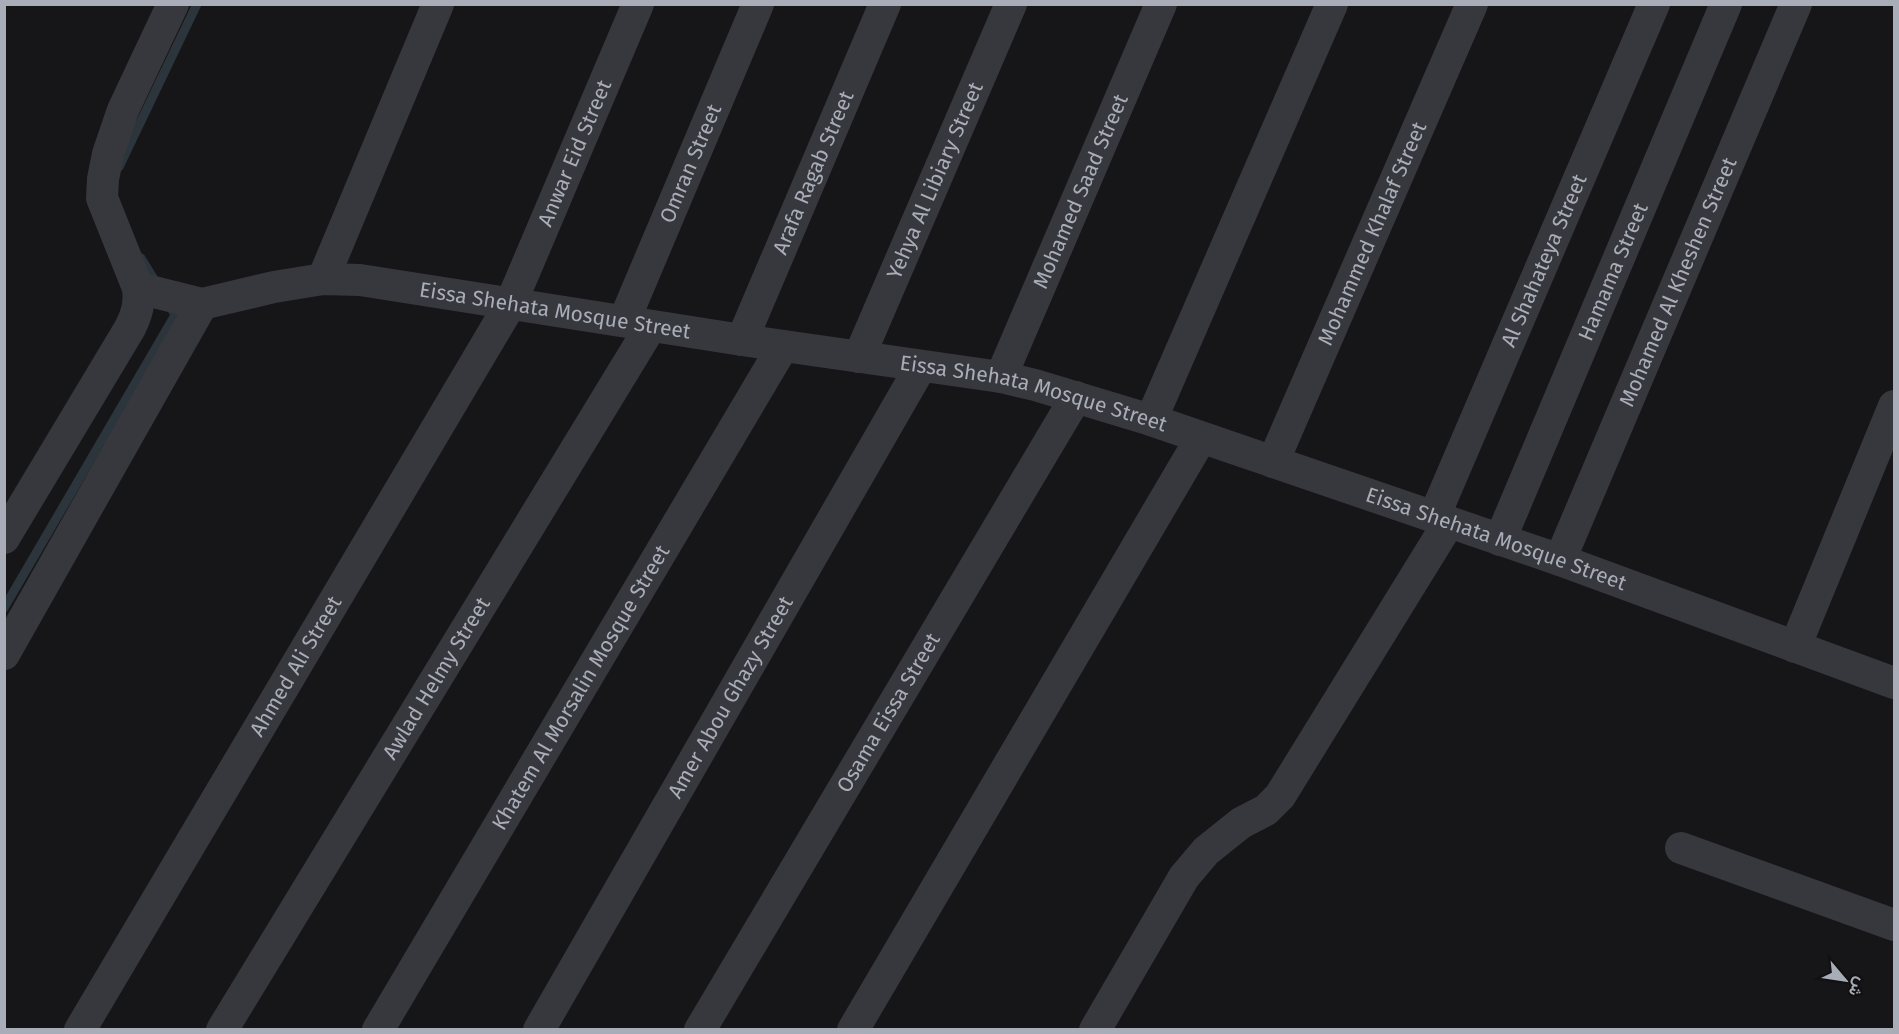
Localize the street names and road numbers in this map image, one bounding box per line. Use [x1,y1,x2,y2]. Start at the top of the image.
street label: Anwar Eid Street [532,76,617,230]
street label: Yehya Al Libiary Street [881,78,989,283]
street label: Arafa Ragab Street [767,86,860,258]
street label: Mohamed Saad Street [1027,90,1134,293]
street label: Omran Street [654,100,727,227]
street label: Mohammed Khalaf Street [1312,118,1432,349]
street label: Mohamed Al Kheshen Street [1614,153,1743,411]
street label: Al Shahateya Street [1495,170,1593,351]
street label: Hamama Street [1572,199,1654,345]
street label: Eissa Shehata Mosque Street [418,277,693,345]
street label: Eissa Shehata Mosque Street [898,350,1171,438]
street label: Eissa Shehata Mosque Street [1362,482,1630,596]
street label: Khatem Al Morsalin Mosque Street [486,540,675,835]
street label: Ahmed Ali Street [244,591,348,741]
street label: Amer Abou Ghazy Street [662,591,799,803]
street label: Awlad Helmy Street [377,592,496,764]
street label: Osama Eissa Street [831,628,946,797]

